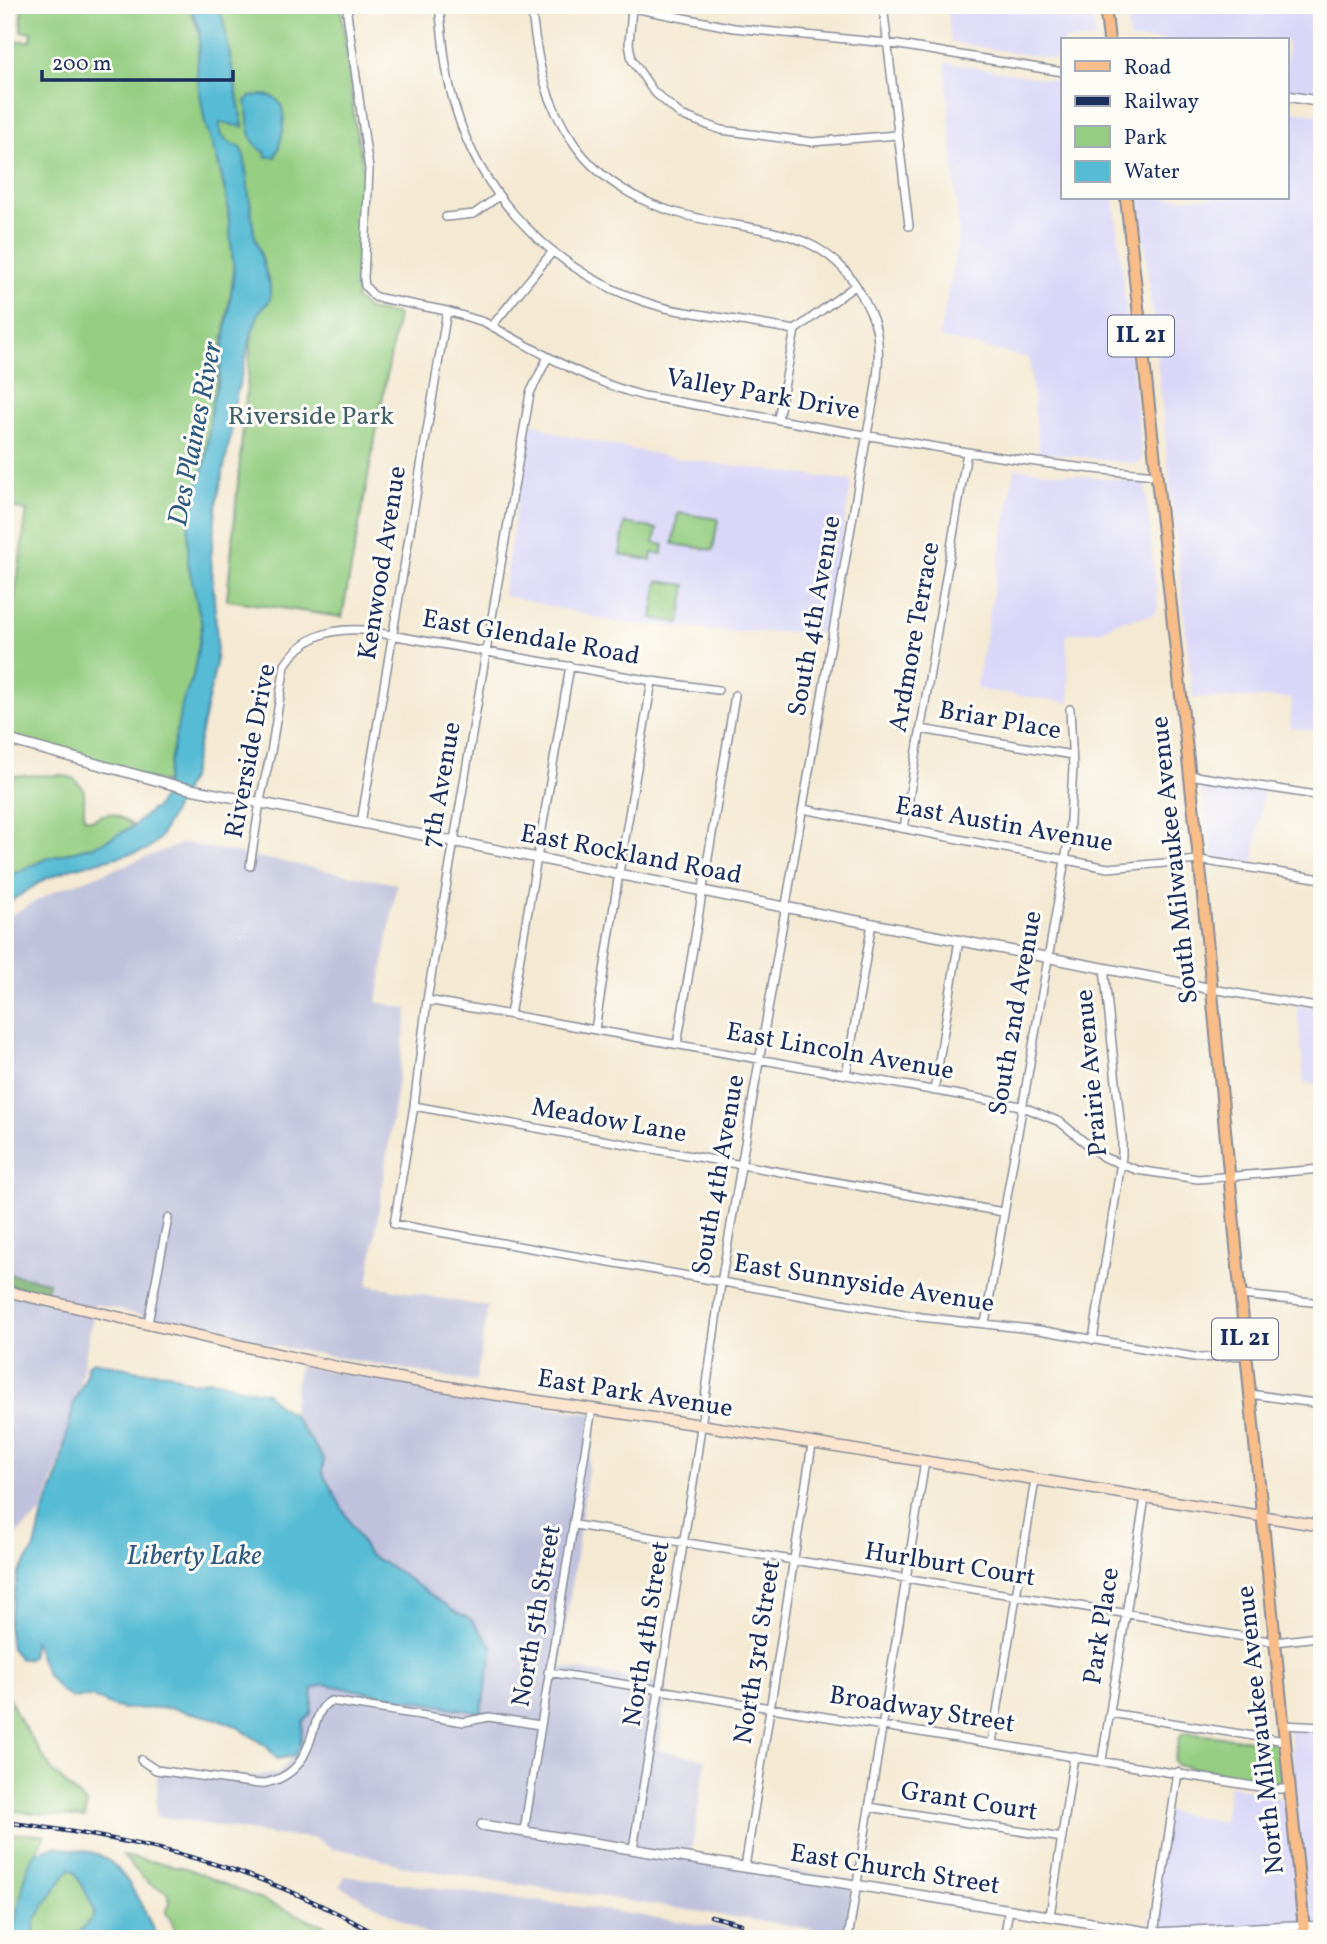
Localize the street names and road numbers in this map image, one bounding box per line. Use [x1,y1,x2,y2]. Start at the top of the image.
road number: IL 21 [1108,316,1174,356]
street label: Valley Park Drive [663,360,863,430]
street label: Kenwood Avenue [350,463,416,663]
street label: South 4th Avenue [780,513,850,719]
street label: Ardmore Terrace [881,539,949,735]
street label: East Glendale Road [419,601,643,675]
street label: Riverside Drive [216,661,286,841]
street label: Briar Place [936,693,1064,749]
street label: South Milwaukee Avenue [1142,714,1208,1006]
street label: 7th Avenue [413,719,471,851]
street label: East Austin Avenue [892,788,1116,862]
street label: East Rockland Road [517,816,745,894]
street label: South 2nd Avenue [980,908,1052,1118]
street label: Prairie Avenue [1067,988,1117,1158]
street label: East Lincoln Avenue [723,1014,957,1090]
street label: South 4th Avenue [684,1072,754,1278]
street label: Meadow Lane [529,1090,689,1152]
street label: East Sunnyside Avenue [731,1246,997,1322]
road number: IL 21 [1212,1318,1278,1359]
street label: East Park Avenue [535,1361,735,1427]
street label: North 5th Street [503,1522,571,1710]
street label: Hurlburt Court [862,1534,1038,1596]
street label: North 4th Street [615,1539,679,1729]
street label: North 3rd Street [726,1557,790,1747]
street label: Park Place [1075,1565,1129,1687]
street label: North Milwaukee Avenue [1228,1584,1294,1876]
street label: Broadway Street [827,1678,1017,1742]
street label: Grant Court [898,1773,1040,1831]
street label: East Church Street [788,1836,1002,1904]

